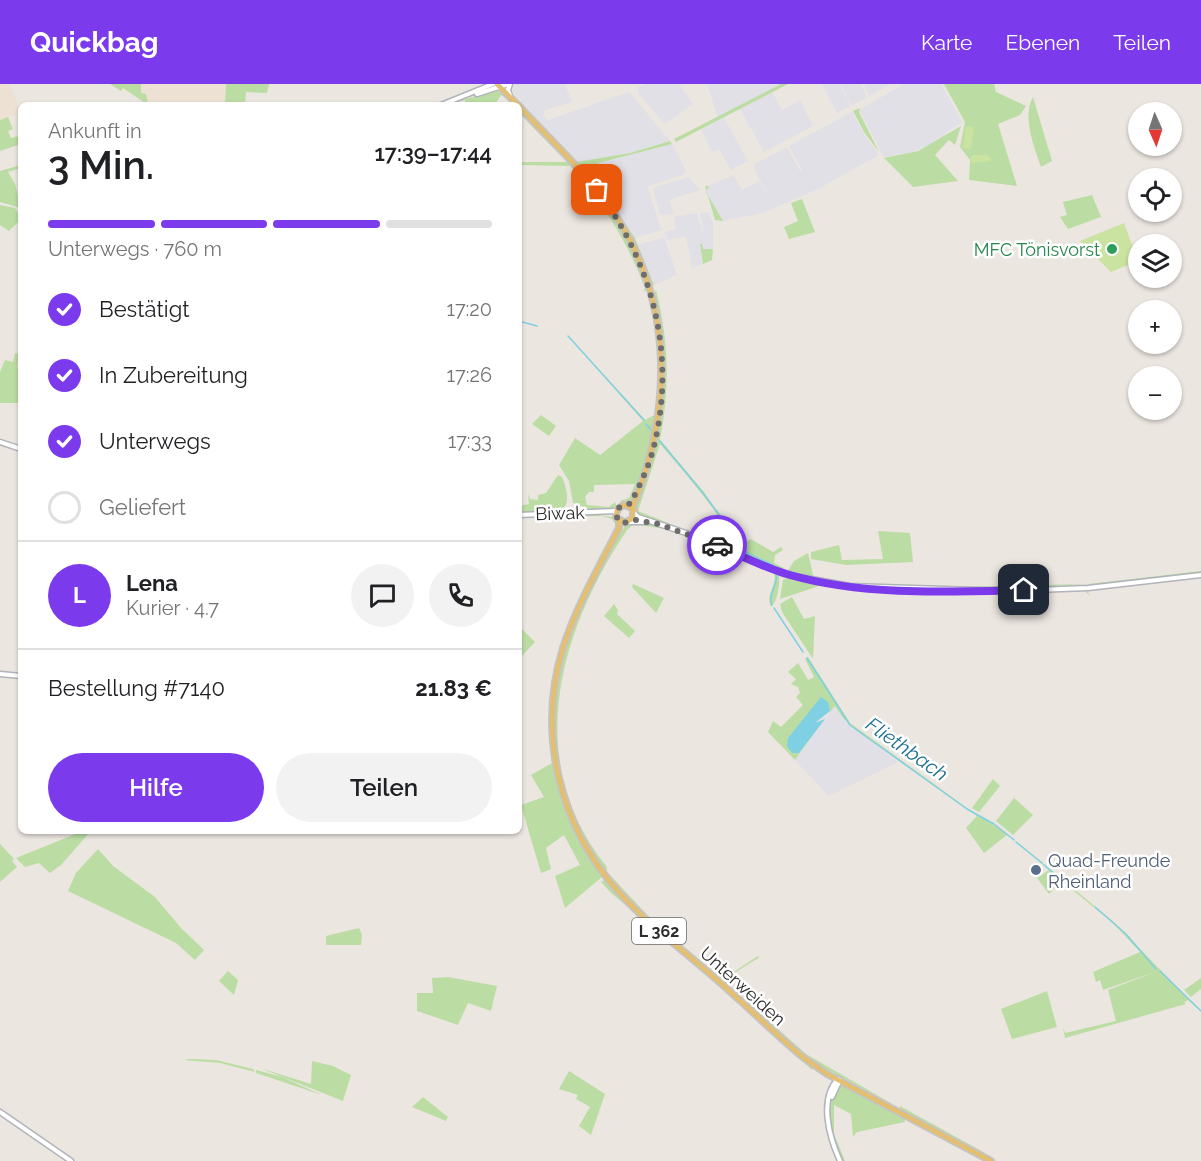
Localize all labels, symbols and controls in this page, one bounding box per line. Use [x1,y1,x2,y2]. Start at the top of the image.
text: Quickbag [30,26,159,59]
text: Karte [921,30,972,55]
text: Ebenen [1005,30,1080,55]
text: Teilen [1113,30,1171,55]
north arrow [1128,102,1182,156]
map controls [1128,102,1182,420]
text: Ankunft in [48,119,142,143]
text: 17:39–17:44 [374,140,492,166]
text: 3 Min. [48,142,154,188]
pin [571,164,622,215]
button: locate [1128,168,1182,222]
icon: bag [580,173,613,206]
button: layers [1128,234,1182,288]
text: Unterwegs · 760 m [48,237,222,261]
place label: MFC Tönisvorst [974,239,1100,260]
marker: MFC Tönisvorst [1105,242,1119,256]
icon: check [48,293,81,326]
text: Bestätigt [99,296,190,322]
text: 17:20 [446,297,492,321]
button: + [1128,300,1182,354]
icon: check [48,359,81,392]
text: In Zubereitung [99,362,248,388]
text: 17:26 [447,363,492,387]
button: − [1128,366,1182,420]
icon: check [48,425,81,458]
text: Unterwegs [99,428,211,454]
text: 17:33 [448,429,492,453]
text: Geliefert [99,494,186,520]
street label: Biwak [535,502,586,524]
courier [687,515,747,575]
icon: car [701,529,734,562]
button: chat [351,564,414,627]
button: phone [429,564,492,627]
pin [998,564,1049,615]
text: Lena [126,570,178,596]
icon: home [1007,573,1040,606]
text: L [73,582,86,608]
text: Kurier · 4.7 [126,596,219,620]
text: Bestellung #7140 [48,675,225,701]
text: 21.83 € [415,675,492,701]
water label: Fliethbach [861,712,953,786]
button: Hilfe [48,753,264,822]
button: Teilen [276,753,492,822]
place label: Quad-Freunde Rheinland [1048,850,1171,892]
marker: Quad-Freunde Rheinland [1029,863,1043,877]
road number: L 362 [632,918,686,944]
street label: Unterweiden [696,942,790,1030]

